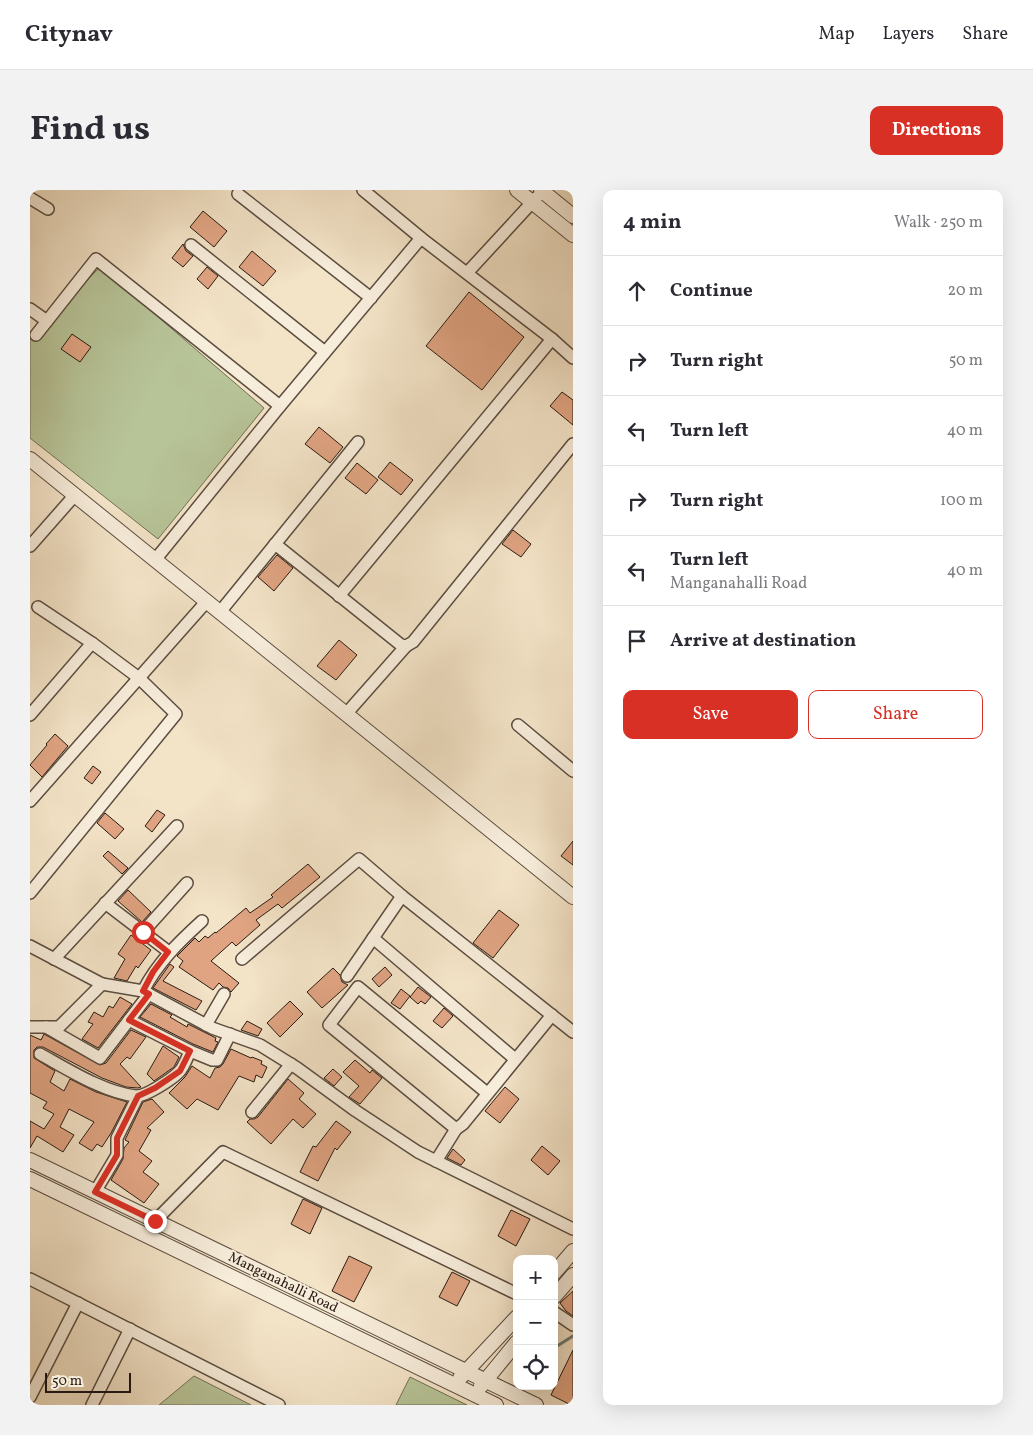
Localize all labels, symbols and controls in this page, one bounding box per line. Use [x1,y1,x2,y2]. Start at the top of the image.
text: Citynav [25,18,113,52]
text: Map [818,22,854,47]
text: Layers [882,22,934,47]
text: Share [962,22,1008,47]
text: Find us [30,106,150,154]
button: Directions [870,106,1003,155]
text: 4 min [623,208,682,237]
text: Walk · 250 m [894,212,983,234]
icon: ahead [623,277,651,305]
text: Continue [670,278,753,304]
text: 20 m [948,280,983,302]
icon: right [623,347,651,375]
text: Turn right [670,348,763,374]
text: 50 m [949,350,983,372]
icon: left [623,417,651,445]
text: Turn left [670,418,749,444]
text: 40 m [947,420,983,442]
icon: right [623,487,651,515]
text: Turn right [670,488,763,514]
text: 100 m [940,490,983,512]
text: Turn left [670,547,749,573]
icon: left [623,557,651,585]
text: 40 m [947,560,983,582]
text: Manganahalli Road [670,573,807,595]
icon: arrive [623,627,651,655]
text: Arrive at destination [670,628,856,654]
button: Save [623,690,798,739]
button: Share [808,690,983,739]
route start [132,921,155,944]
route end [144,1210,167,1233]
street label: Manganahalli Road [225,1248,341,1318]
map controls [513,1255,558,1390]
button: + [513,1255,558,1300]
button: − [513,1300,558,1345]
button: locate [513,1345,558,1390]
scale bar [45,1370,131,1393]
text: 50 m [52,1372,82,1391]

